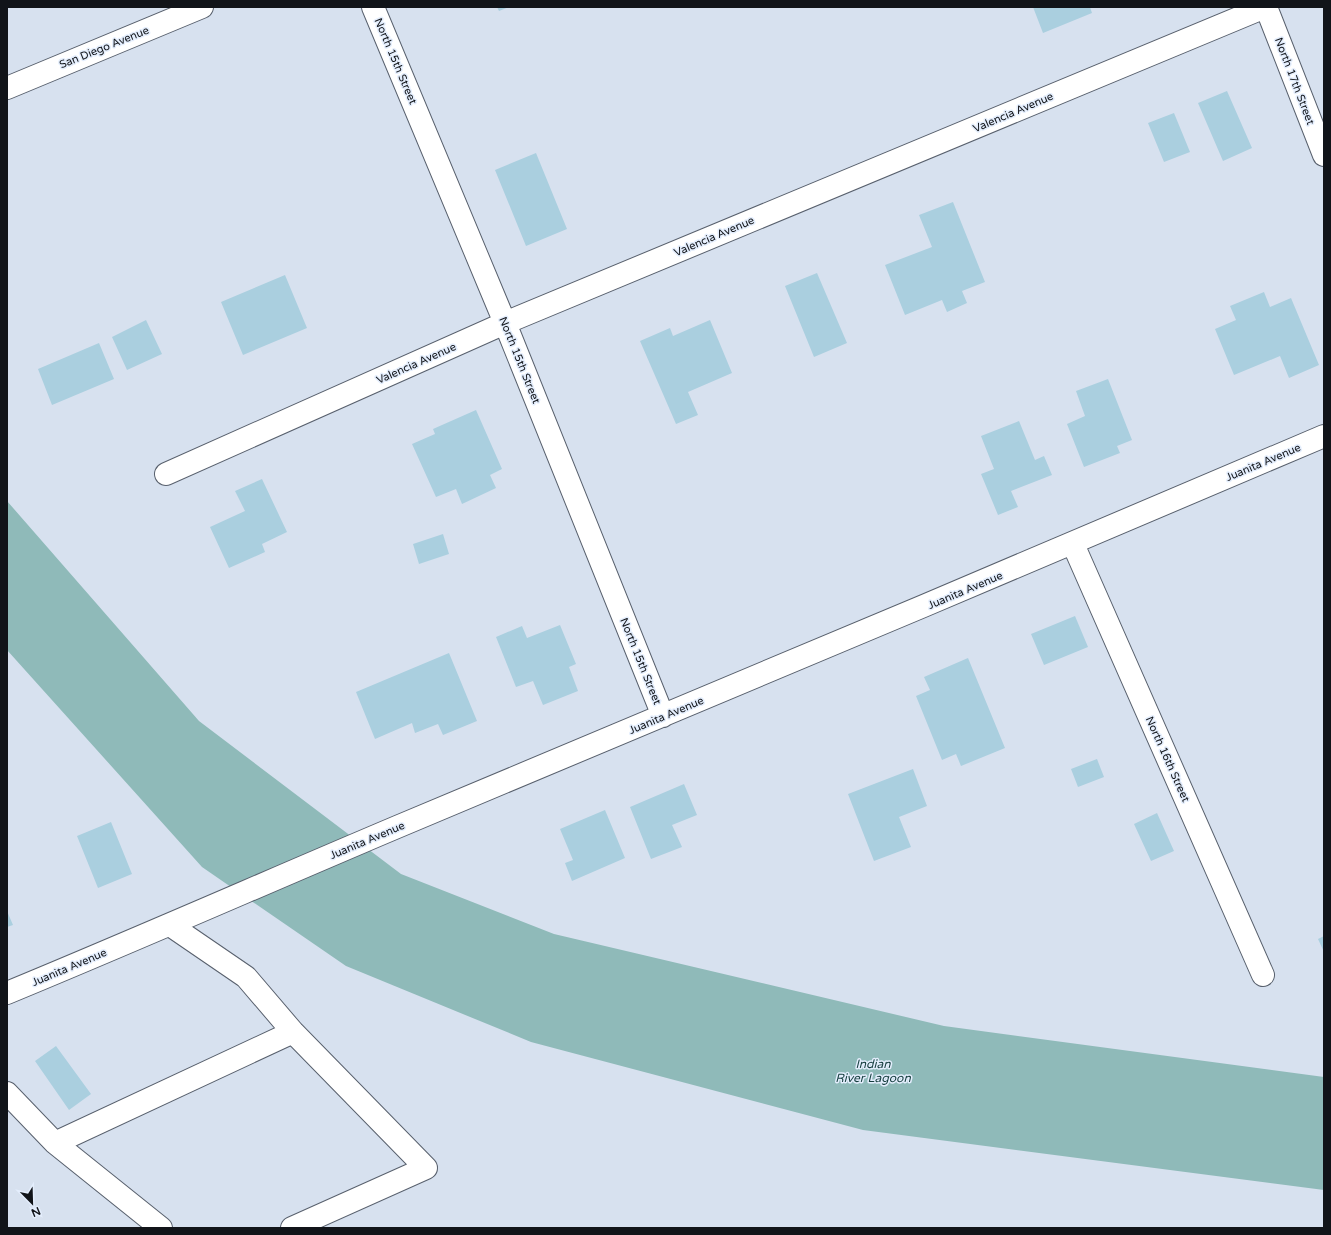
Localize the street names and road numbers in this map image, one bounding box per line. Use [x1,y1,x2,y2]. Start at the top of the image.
street label: North 15th Street [372,16,420,106]
street label: San Diego Avenue [57,24,151,71]
street label: North 17th Street [1272,36,1317,127]
street label: Valencia Avenue [971,90,1055,135]
street label: Valencia Avenue [672,214,756,259]
street label: North 15th Street [496,315,543,405]
street label: Valencia Avenue [374,340,458,387]
street label: Juanita Avenue [1224,441,1303,484]
street label: Juanita Avenue [926,569,1005,612]
street label: North 15th Street [617,616,664,706]
street label: Juanita Avenue [627,694,706,737]
street label: North 16th Street [1143,714,1192,804]
street label: Juanita Avenue [328,819,407,862]
street label: Juanita Avenue [30,946,109,989]

